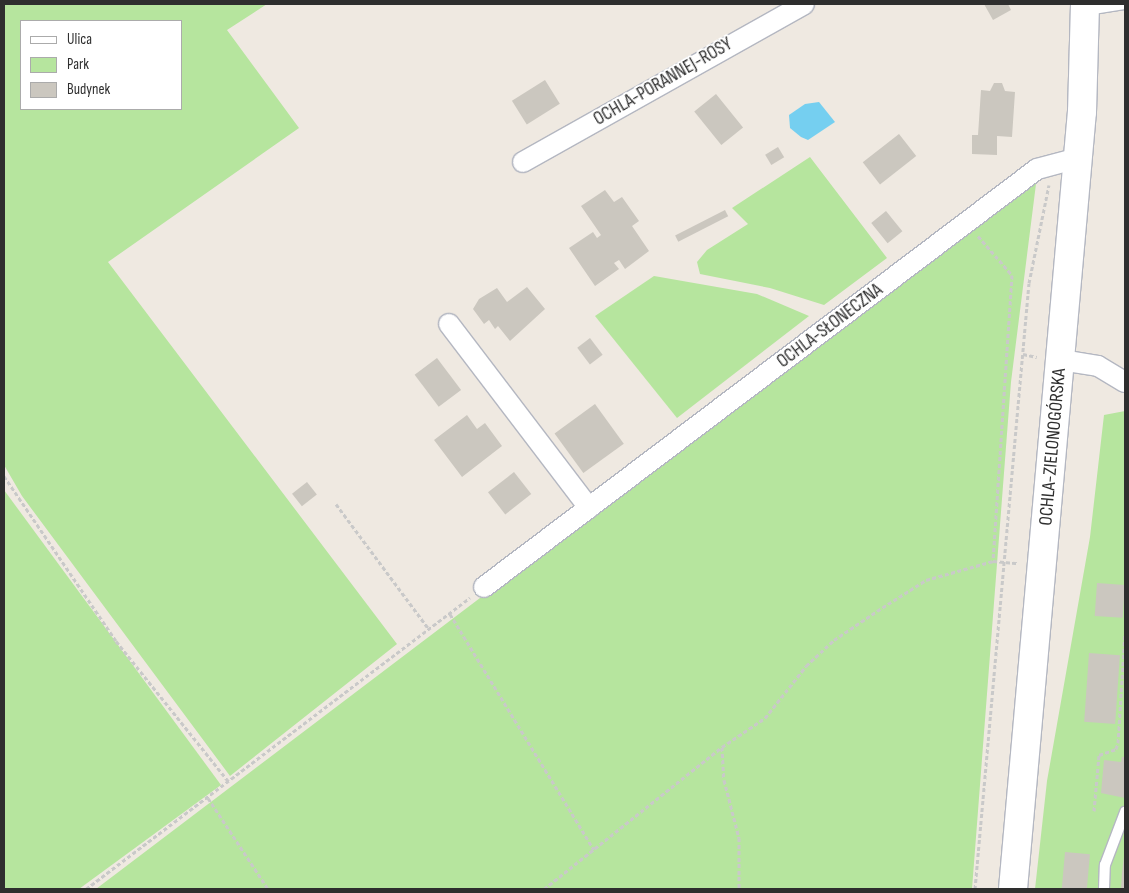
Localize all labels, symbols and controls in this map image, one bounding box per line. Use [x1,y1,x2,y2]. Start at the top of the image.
legend [20,20,182,110]
text: Ulica [67,30,92,49]
street label: OCHLA-PORANNEJ-ROSY [590,33,736,131]
text: Park [67,55,89,74]
text: Budynek [67,80,110,99]
street label: OCHLA-SŁONECZNA [773,279,887,373]
street label: OCHLA-ZIELONOGÓRSKA [1035,367,1071,527]

